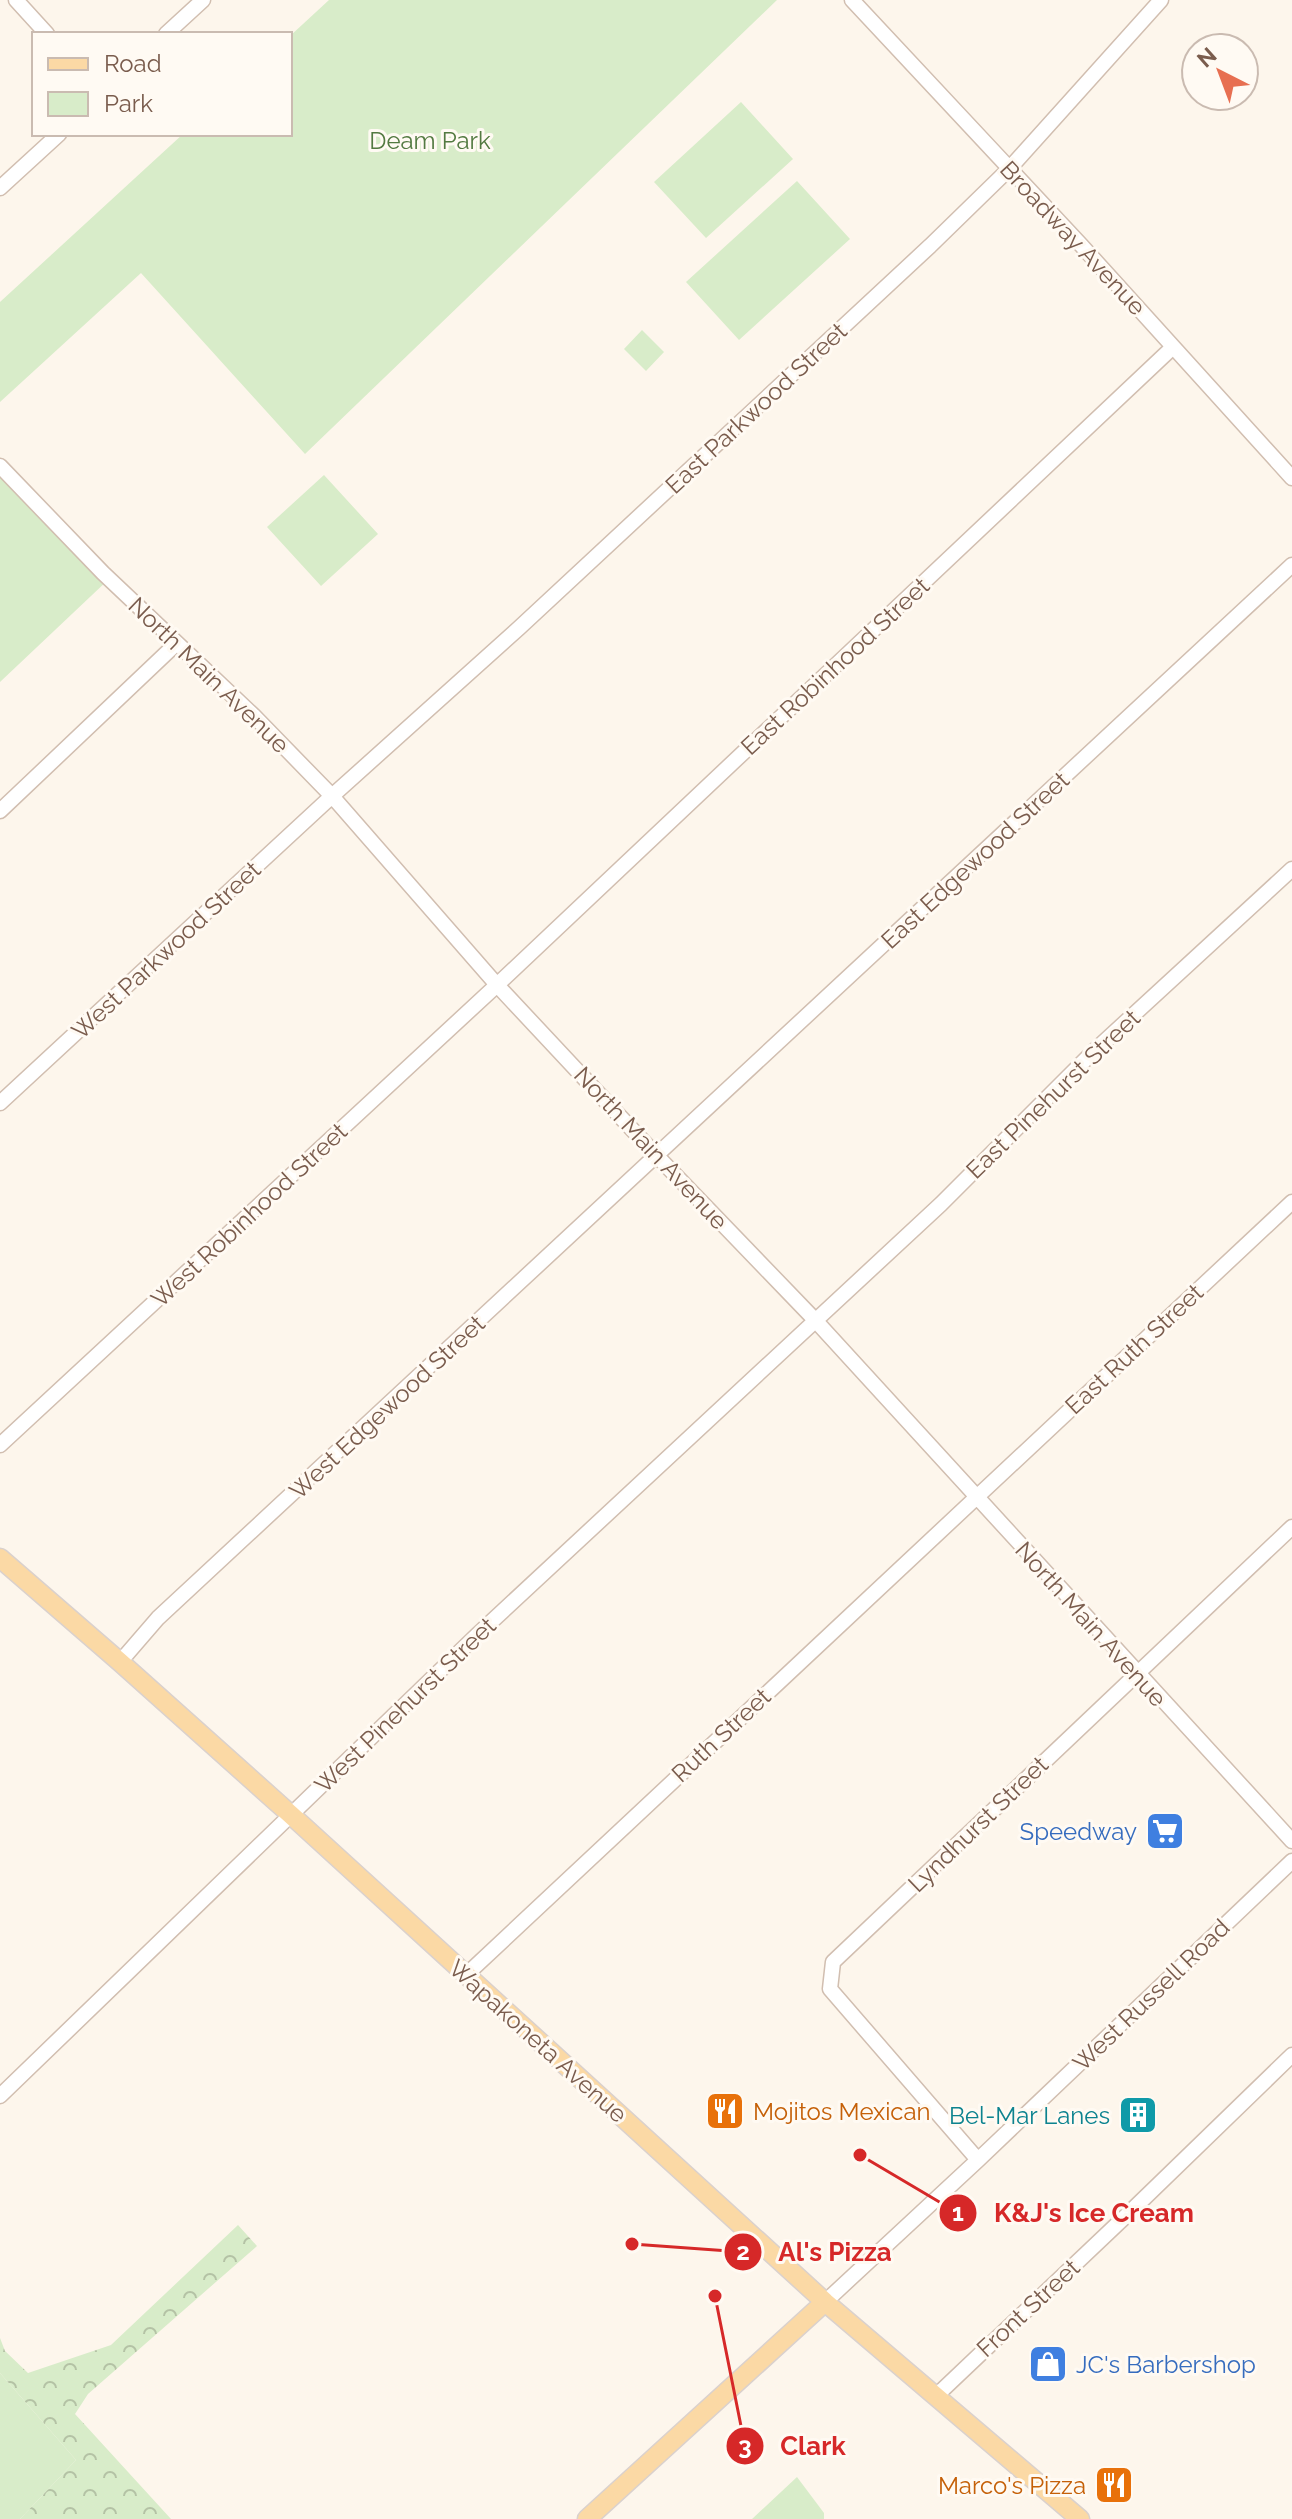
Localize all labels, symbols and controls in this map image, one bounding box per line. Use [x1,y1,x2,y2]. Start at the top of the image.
legend [32,32,292,136]
north arrow [1180,32,1260,112]
text: N [1192,42,1222,72]
text: Road [104,49,162,78]
text: Park [104,89,153,118]
park label: Deam Park [369,126,491,155]
street label: Broadway Avenue [994,155,1152,321]
street label: East Parkwood Street [659,316,853,500]
street label: East Robinhood Street [735,571,935,761]
street label: North Main Avenue [123,591,295,759]
street label: East Edgewood Street [875,765,1075,955]
street label: West Parkwood Street [66,855,266,1045]
street label: East Pinehurst Street [960,1003,1146,1185]
street label: North Main Avenue [568,1061,734,1235]
street label: West Robinhood Street [145,1117,353,1313]
street label: East Ruth Street [1059,1278,1209,1420]
street label: West Edgewood Street [283,1309,491,1505]
street label: North Main Avenue [1009,1536,1173,1712]
street label: West Pinehurst Street [308,1611,502,1799]
street label: Ruth Street [666,1682,776,1788]
street label: Lyndhurst Street [902,1750,1054,1898]
supermarket icon: Speedway [1144,1810,1186,1852]
place label: Speedway [1020,1817,1137,1846]
street label: West Russell Road [1067,1913,1235,2077]
street label: Wapakoneta Avenue [443,1953,633,2129]
restaurant icon: Mojitos Mexican [704,2090,746,2132]
building icon: Bel-Mar Lanes [1117,2094,1159,2136]
place label: Mojitos Mexican [753,2097,931,2126]
place label: Bel-Mar Lanes [949,2101,1110,2130]
callout: K&J's Ice Cream [938,2188,1210,2238]
text: 1 [952,2198,964,2227]
text: K&J's Ice Cream [994,2198,1194,2228]
callout: Al's Pizza [723,2227,908,2277]
text: 2 [736,2237,750,2266]
text: Al's Pizza [778,2237,892,2267]
street label: Front Street [971,2253,1085,2363]
shop icon: JC's Barbershop [1027,2343,1069,2385]
place label: JC's Barbershop [1076,2350,1256,2379]
callout: Clark [725,2421,862,2471]
text: 3 [738,2431,752,2460]
text: Clark [780,2431,846,2461]
restaurant icon: Marco's Pizza [1093,2464,1135,2506]
place label: Marco's Pizza [938,2471,1086,2500]

